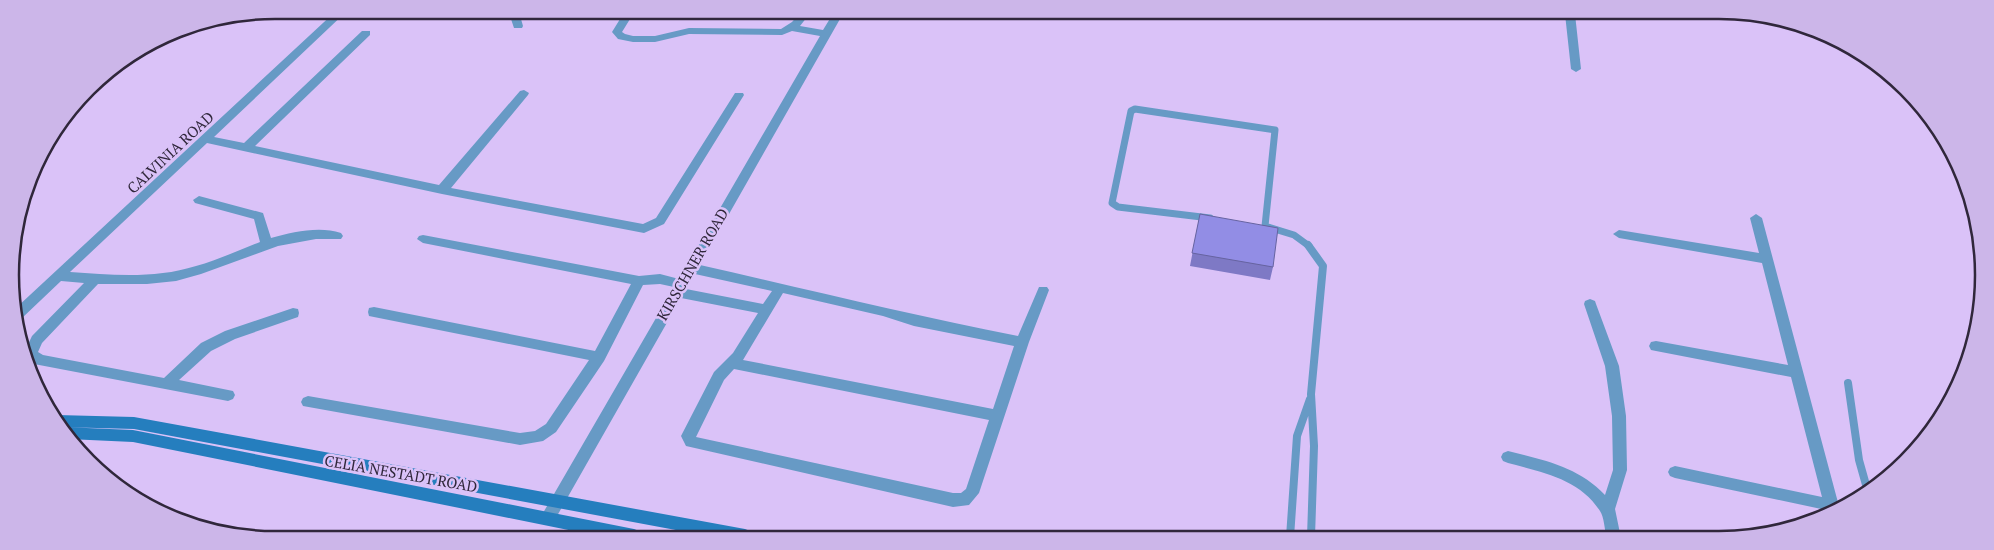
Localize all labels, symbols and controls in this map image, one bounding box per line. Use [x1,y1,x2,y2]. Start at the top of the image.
street label: CALVINIA ROAD [122,107,218,197]
street label: KIRSCHNER ROAD [652,204,732,324]
street label: CELIA NESTADT ROAD [323,450,479,496]

